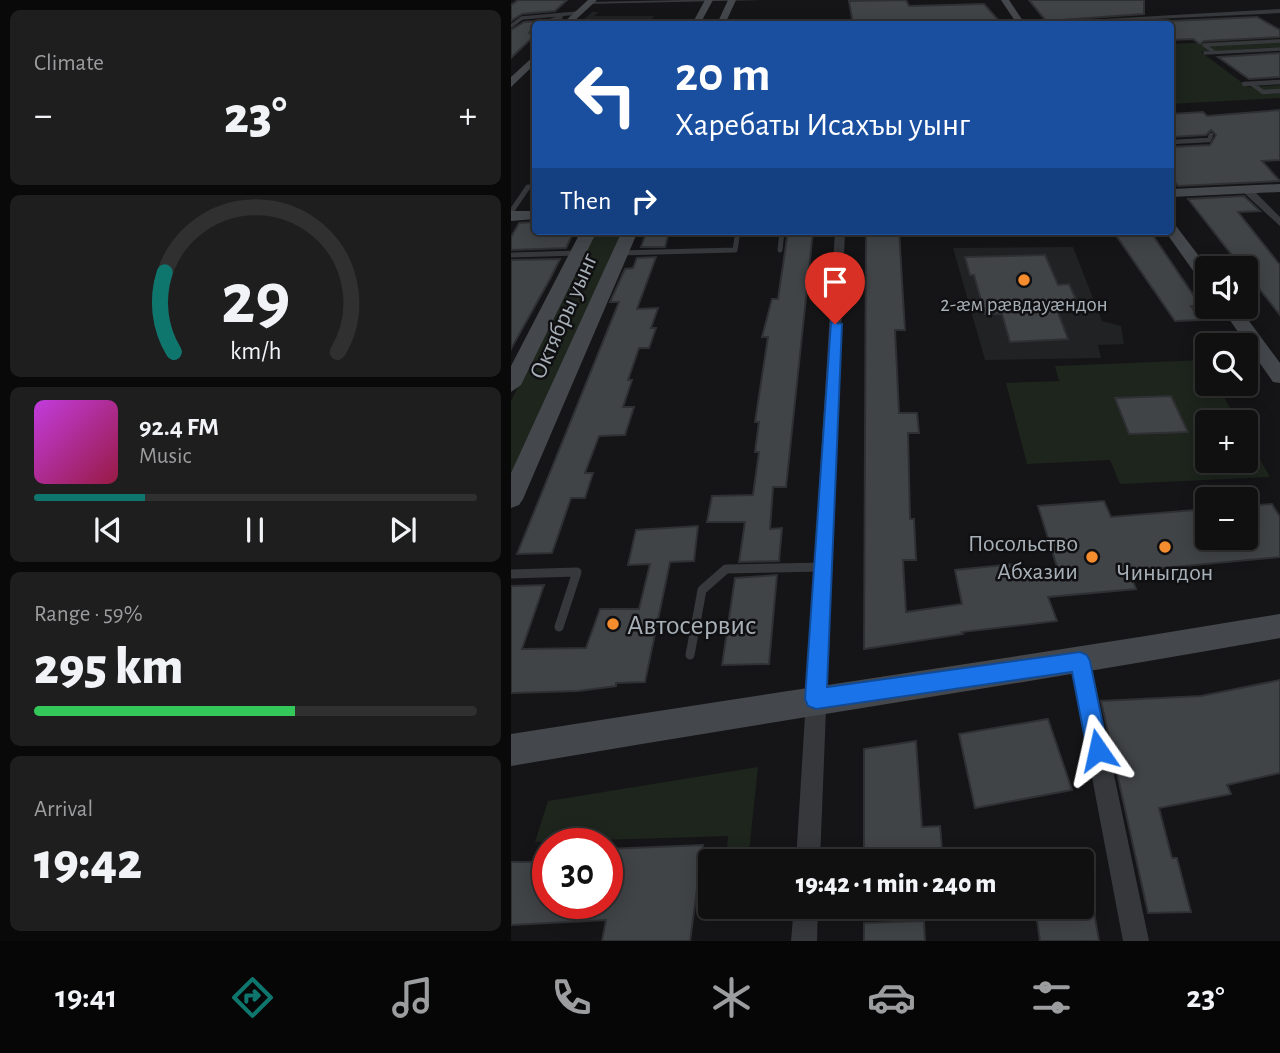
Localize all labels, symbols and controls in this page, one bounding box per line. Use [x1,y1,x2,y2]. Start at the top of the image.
icon: left [560,49,651,140]
text: 20 m [675,51,771,100]
text: Climate [34,52,104,75]
text: 23° [224,90,287,142]
text: − [34,97,52,135]
text: + [459,97,477,135]
text: Харебаты Исахъы уынг [675,109,970,141]
icon: right [625,182,663,220]
text: Then [560,188,611,214]
street label: Октябры уынг [526,249,603,383]
pin [805,252,865,324]
map controls [1195,256,1258,550]
button: sound [1195,256,1258,319]
icon: arrive [816,263,854,301]
text: 29 [221,264,290,337]
marker: 2-æм рӕвдауӕндон [1016,272,1032,288]
place label: 2-æм рӕвдауӕндон [940,294,1108,315]
button: search [1195,333,1258,396]
text: km/h [230,339,281,364]
button: + [1195,410,1258,473]
text: 92.4 FM [139,414,219,440]
text: Music [139,445,191,468]
button: − [1195,487,1258,550]
icon: previous [89,511,127,549]
icon: pause [236,511,274,549]
icon: next [384,511,422,549]
place label: Посольство Абхазии [968,532,1078,584]
marker: Чиныгдон [1157,539,1173,555]
marker: Посольство Абхазии [1084,549,1100,565]
place label: Чиныгдон [1117,561,1213,585]
text: Range · 59% [34,603,143,626]
place label: Автосервис [627,612,756,640]
marker: Автосервис [605,616,621,632]
text: 295 km [34,641,183,693]
position arrow [1061,713,1135,787]
text: Arrival [34,798,93,821]
speed limit sign: 30 [532,828,623,919]
text: 19:42 [34,836,142,888]
text: 19:42 · 1 min · 240 m [796,871,996,897]
icon: directions [228,973,277,1022]
icon: music [388,973,437,1022]
icon: phone [547,973,596,1022]
icon: climate [707,973,756,1022]
icon: car [867,973,916,1022]
icon: filters [1027,973,1076,1022]
text: 19:41 [55,981,117,1013]
text: 23° [1186,981,1225,1013]

